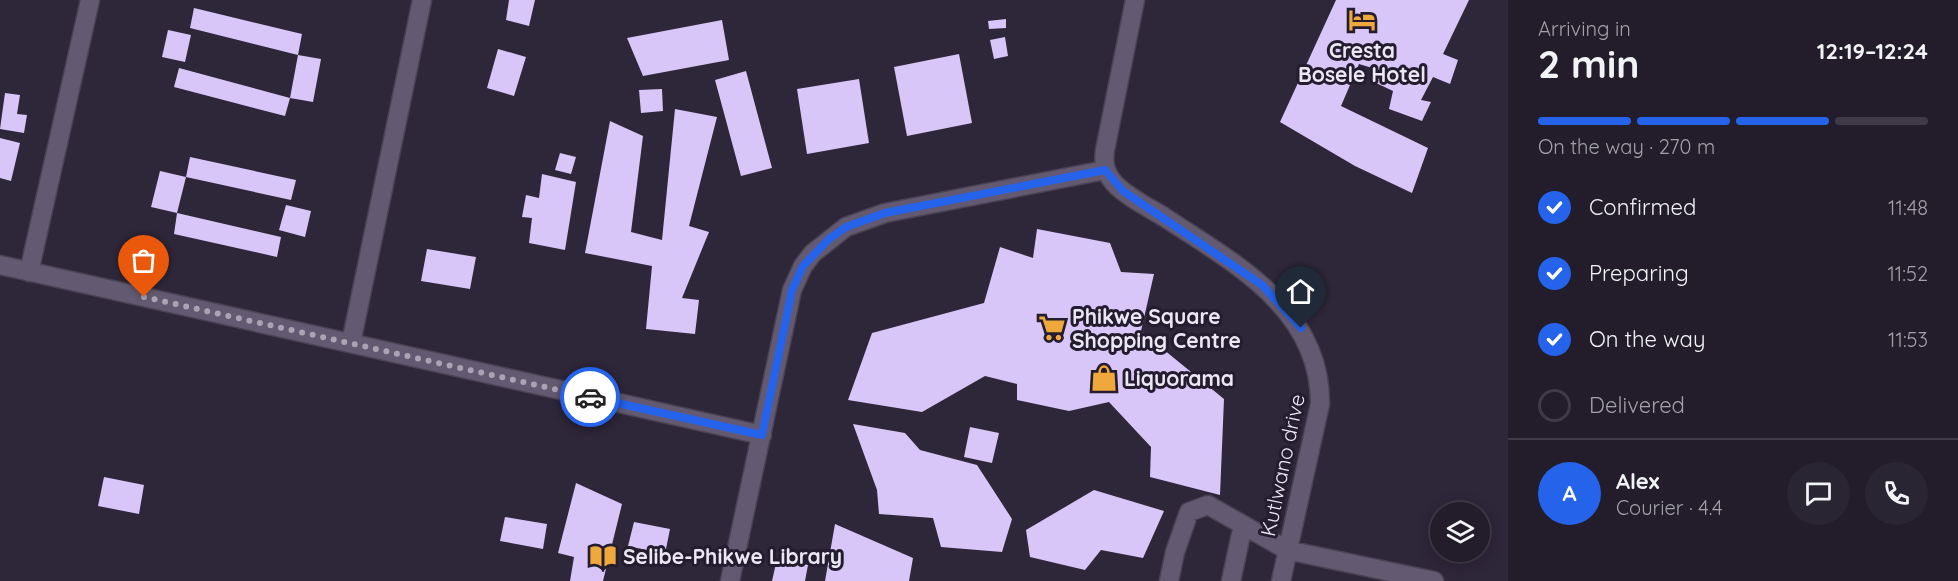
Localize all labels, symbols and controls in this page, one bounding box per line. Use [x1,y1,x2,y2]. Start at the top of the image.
hotel icon: Cresta Bosele Hotel [1347,5,1377,35]
text: Arriving in [1538,16,1631,41]
place label: Cresta Bosele Hotel [1298,37,1426,87]
text: 12:19–12:24 [1817,37,1928,65]
text: 2 min [1538,39,1640,88]
text: On the way · 270 m [1538,134,1715,159]
icon: check [1538,191,1571,224]
text: Confirmed [1589,193,1696,221]
text: 11:48 [1888,195,1928,220]
pin [118,235,169,297]
icon: bag [127,244,160,277]
icon: check [1538,257,1571,290]
text: Preparing [1589,259,1689,287]
text: 11:52 [1887,261,1928,286]
pin [1275,266,1326,328]
icon: home [1284,275,1317,308]
place label: Phikwe Square Shopping Centre [1072,303,1241,353]
supermarket icon: Phikwe Square Shopping Centre [1037,313,1067,343]
icon: check [1538,323,1571,356]
text: On the way [1589,325,1705,353]
text: 11:53 [1888,327,1928,352]
shop icon: Liquorama [1089,363,1119,393]
place label: Liquorama [1124,365,1234,391]
courier [560,367,620,427]
icon: car [574,381,607,414]
street label: Kutlwano drive [1254,391,1310,539]
text: Delivered [1589,391,1685,419]
button: chat [1787,462,1850,525]
button: phone [1865,462,1928,525]
text: Alex [1616,467,1659,495]
text: A [1562,479,1577,507]
text: Courier · 4.4 [1616,495,1722,520]
map controls [1430,502,1490,562]
button: layers [1430,502,1490,562]
library icon: Selibe-Phikwe Library [588,541,618,571]
place label: Selibe-Phikwe Library [623,543,842,569]

